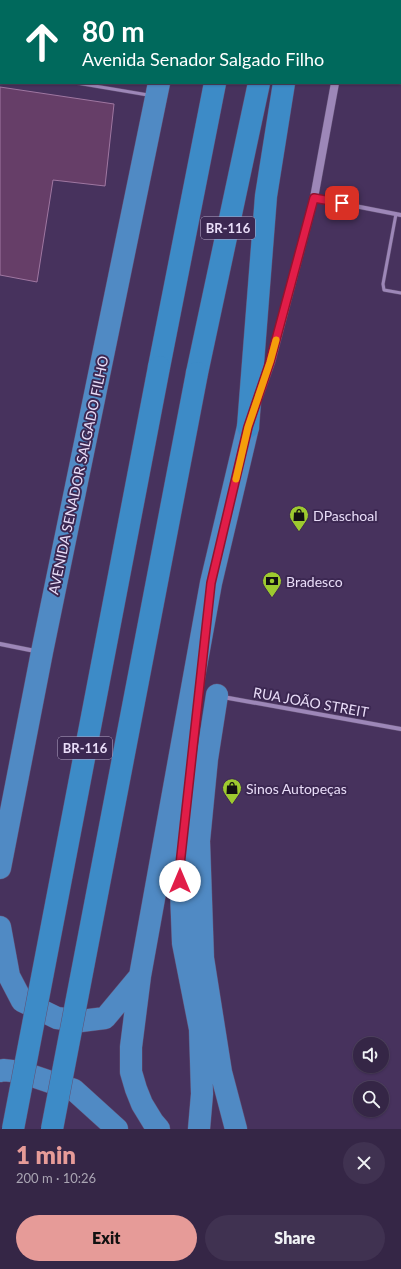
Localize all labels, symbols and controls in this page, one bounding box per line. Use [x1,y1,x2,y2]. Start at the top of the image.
text: 80 m [82,14,145,48]
icon: ahead [16,16,68,68]
text: Avenida Senador Salgado Filho [82,48,324,70]
pin [325,186,359,220]
icon: arrive [331,192,353,214]
road number: BR-116 [201,217,255,239]
street label: AVENIDA SENADOR SALGADO FILHO [44,354,112,596]
shop icon: DPaschoal [288,504,310,532]
place label: DPaschoal [313,507,378,524]
bank icon: Bradesco [261,570,283,598]
place label: Bradesco [286,573,343,590]
street label: RUA JOÃO STREIT [252,683,371,721]
road number: BR-116 [58,737,112,759]
shop icon: Sinos Autopeças [221,777,243,805]
place label: Sinos Autopeças [246,780,347,797]
position arrow [159,860,201,902]
map controls [353,1037,389,1117]
button: sound [353,1037,389,1073]
button: search [353,1081,389,1117]
text: 1 min [16,1140,76,1169]
button: close [343,1142,385,1184]
text: 200 m · 10:26 [16,1170,96,1186]
button: Exit [16,1215,197,1261]
button: Share [205,1215,385,1261]

